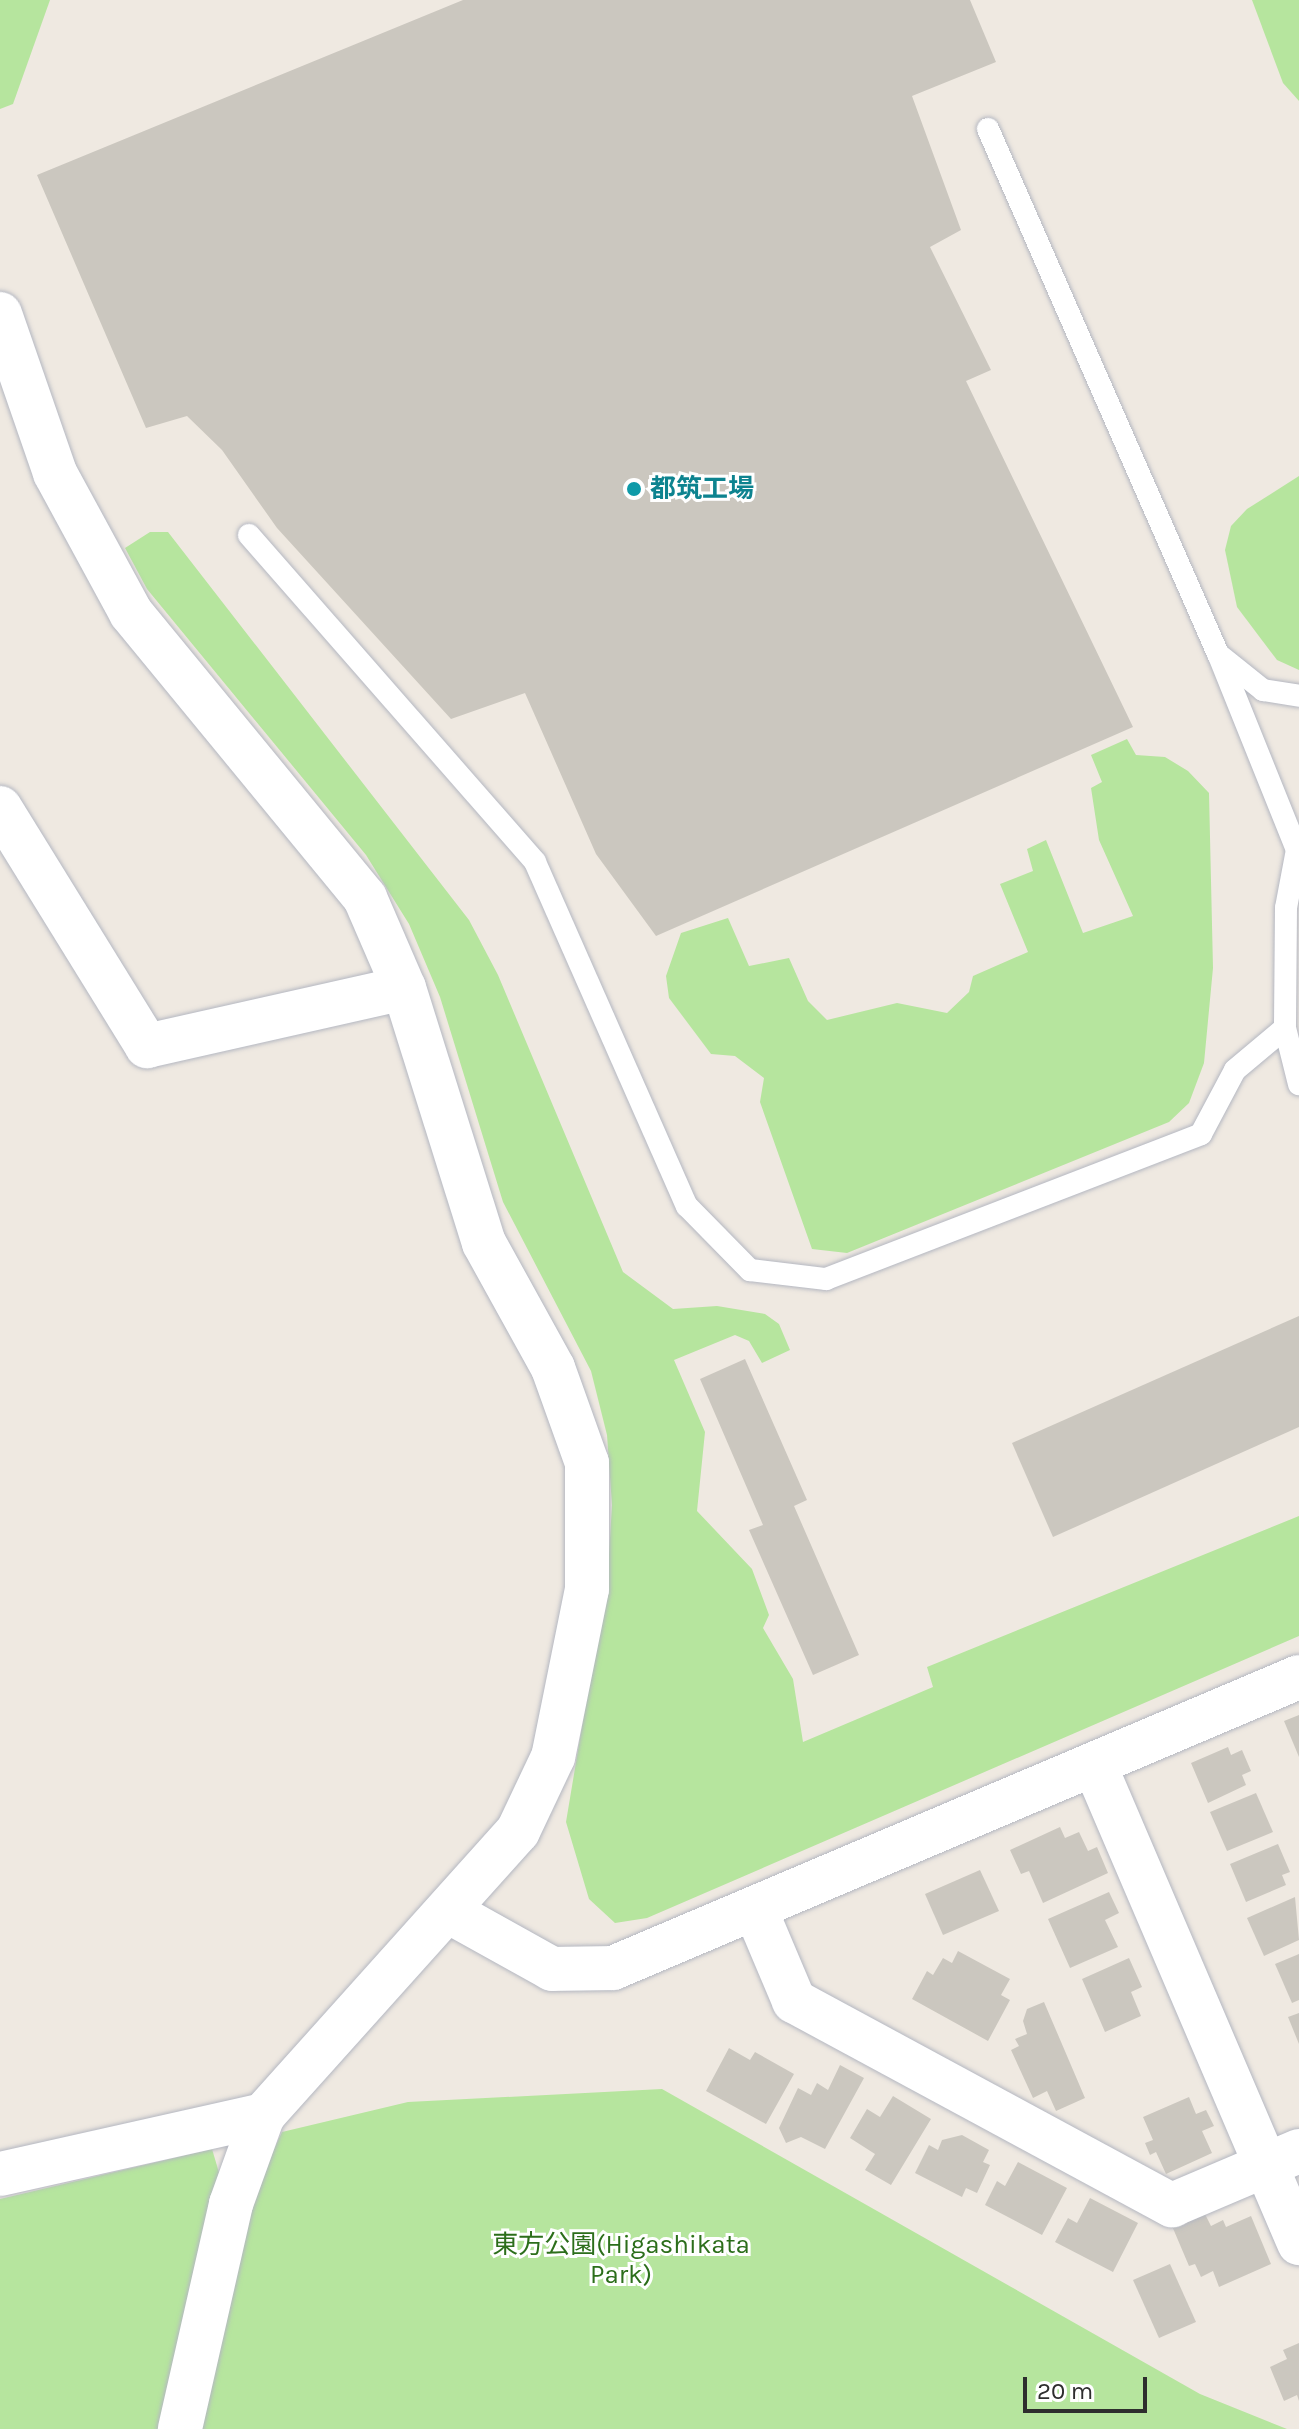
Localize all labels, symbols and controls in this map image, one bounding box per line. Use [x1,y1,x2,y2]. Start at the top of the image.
place label: 都筑工場 [650,473,754,505]
marker: 都筑工場 [625,480,643,498]
park label: 東方公園(Higashikata Park) [492,2229,750,2290]
scale bar [1027,2361,1151,2411]
text: 20 m [1037,2377,1093,2405]

